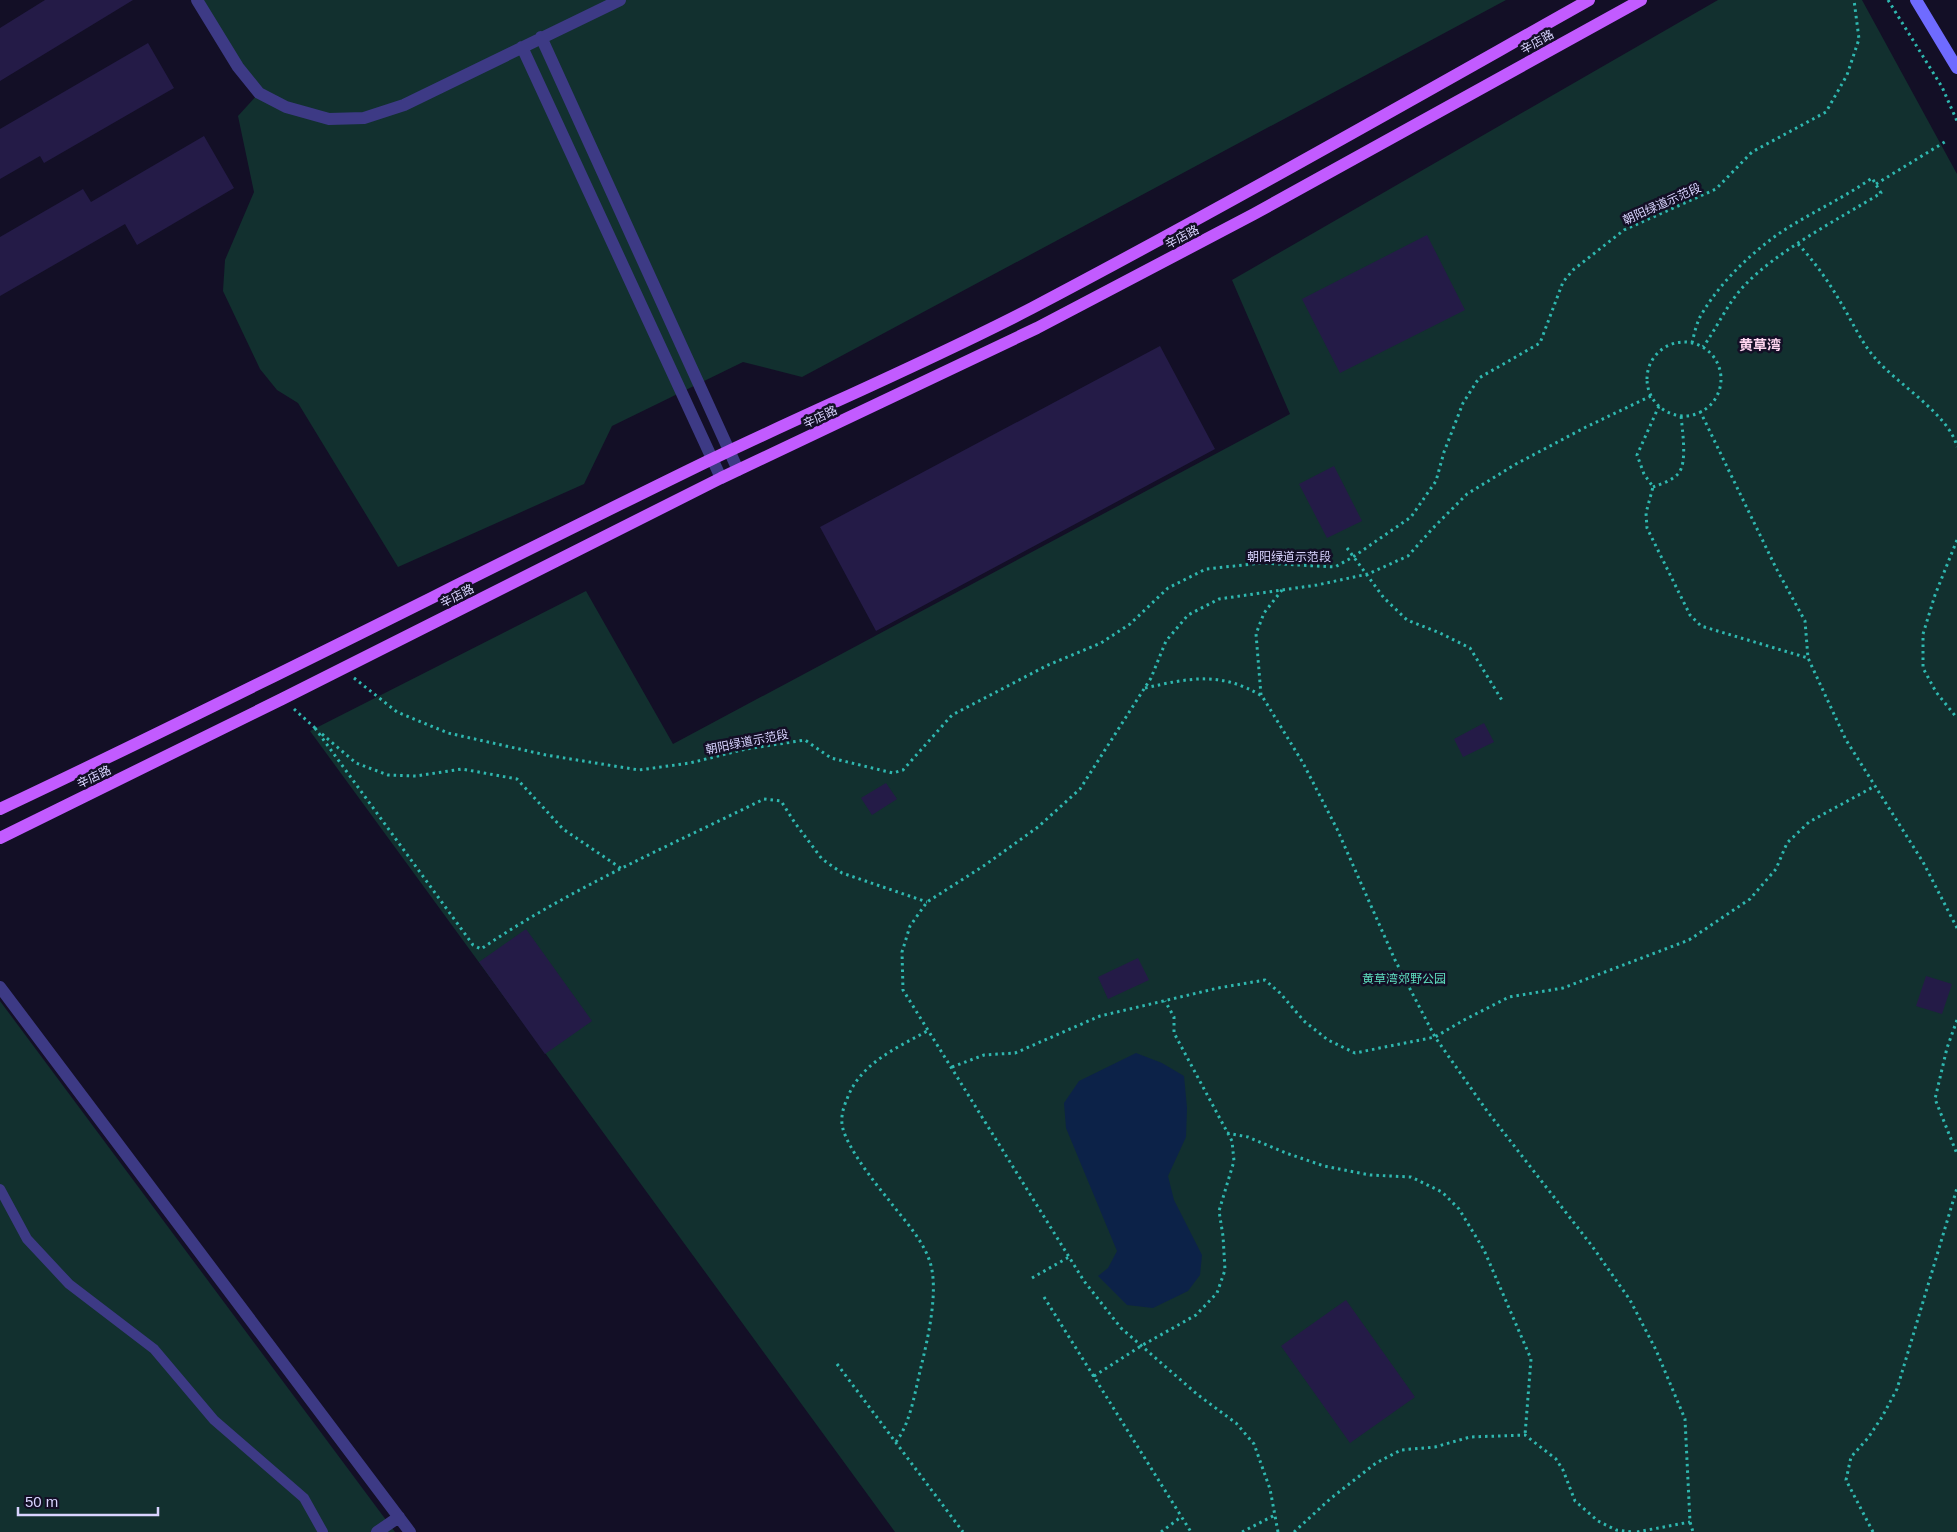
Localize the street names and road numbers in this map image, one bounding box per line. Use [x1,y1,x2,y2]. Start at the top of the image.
street label: 辛店路 [1518,27,1556,57]
street label: 朝阳绿道示范段 [1621,181,1703,227]
street label: 辛店路 [1163,222,1201,252]
street label: 辛店路 [801,403,839,431]
street label: 朝阳绿道示范段 [1247,550,1331,564]
street label: 辛店路 [438,582,476,610]
street label: 朝阳绿道示范段 [704,727,790,757]
street label: 辛店路 [75,763,113,791]

